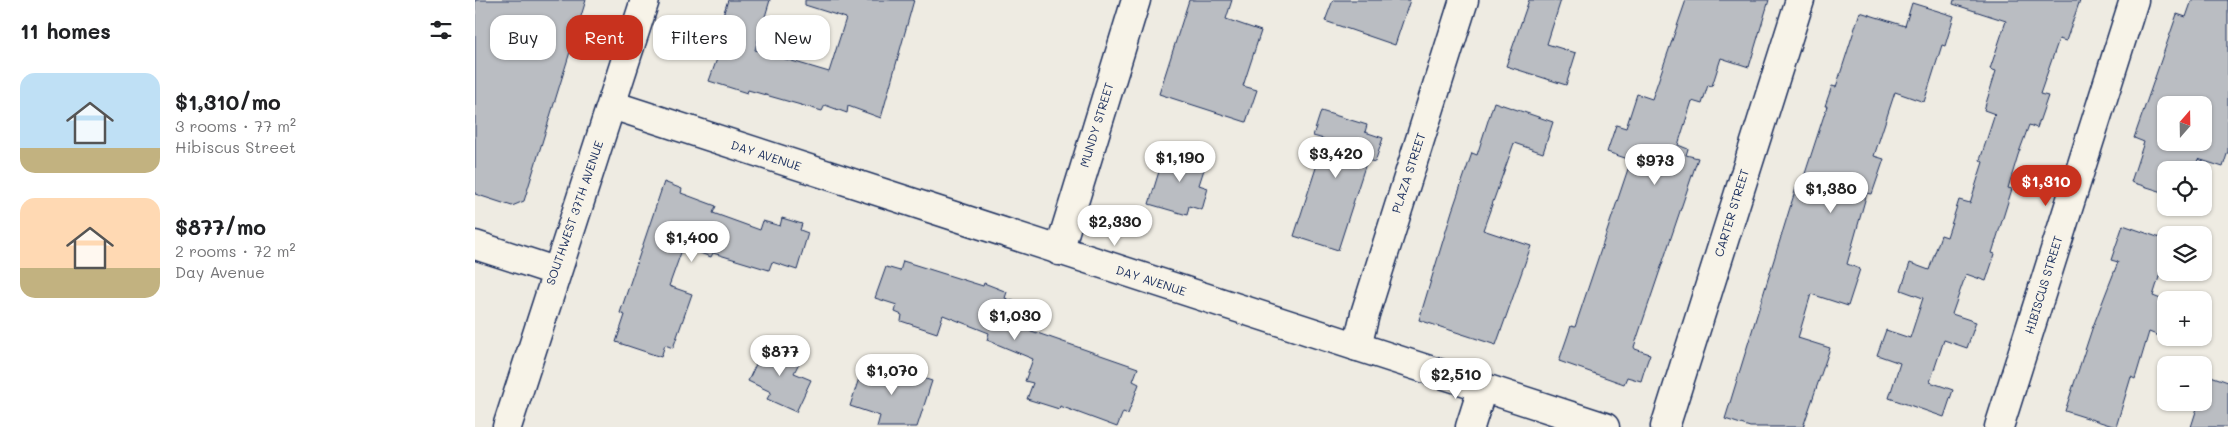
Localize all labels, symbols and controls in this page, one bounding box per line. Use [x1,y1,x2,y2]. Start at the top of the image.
chip: Buy [490,15,556,60]
chip: Rent [566,15,643,60]
chip: Filters [653,15,746,60]
chip: New [756,15,830,60]
icon: filters [427,16,455,44]
text: 11 homes [20,17,111,44]
street label: MUNDY STREET [1076,80,1117,169]
text: $1,310/mo [175,88,281,115]
icon: home [60,93,120,153]
north arrow [2157,96,2213,151]
map controls [2157,96,2212,411]
text: 3 rooms · 77 m² [175,115,296,136]
street label: PLAZA STREET [1388,130,1429,215]
text: Hibiscus Street [175,136,296,157]
street label: DAY AVENUE [729,136,804,174]
pin: $3,420 [1295,136,1377,179]
street label: SOUTHWEST 37TH AVENUE [542,138,606,287]
pin: $1,190 [1139,140,1221,183]
text: $3,420 [1309,142,1363,163]
pin: $973 [1625,144,1685,186]
text: $1,190 [1156,146,1204,167]
text: $973 [1636,149,1674,170]
button: locate [2157,161,2212,216]
pin: $1,310 [2005,164,2087,207]
street label: CARTER STREET [1710,166,1752,259]
text: $1,310 [2022,170,2070,191]
pin: $1,380 [1790,172,1872,214]
text: $1,380 [1805,177,1857,198]
pin: $2,330 [1074,204,1156,247]
text: $2,330 [1088,210,1142,231]
text: $877/mo [175,213,266,240]
icon: home [60,218,120,278]
pin: $1,400 [651,220,733,263]
text: $1,400 [666,226,718,247]
button: layers [2157,226,2212,281]
street label: HIBISCUS STREET [2020,233,2066,336]
text: 2 rooms · 72 m² [175,240,296,261]
text: Day Avenue [175,261,265,282]
street label: DAY AVENUE [1114,261,1189,299]
button: + [2157,291,2212,346]
pin: $1,030 [974,298,1056,341]
text: $1,030 [989,304,1041,325]
pin: $877 [750,334,810,377]
text: $877 [761,340,799,361]
pin: $1,070 [851,354,933,396]
button: − [2157,356,2212,411]
pin: $2,510 [1415,358,1497,400]
text: $1,070 [866,359,918,380]
text: $2,510 [1431,363,1481,384]

